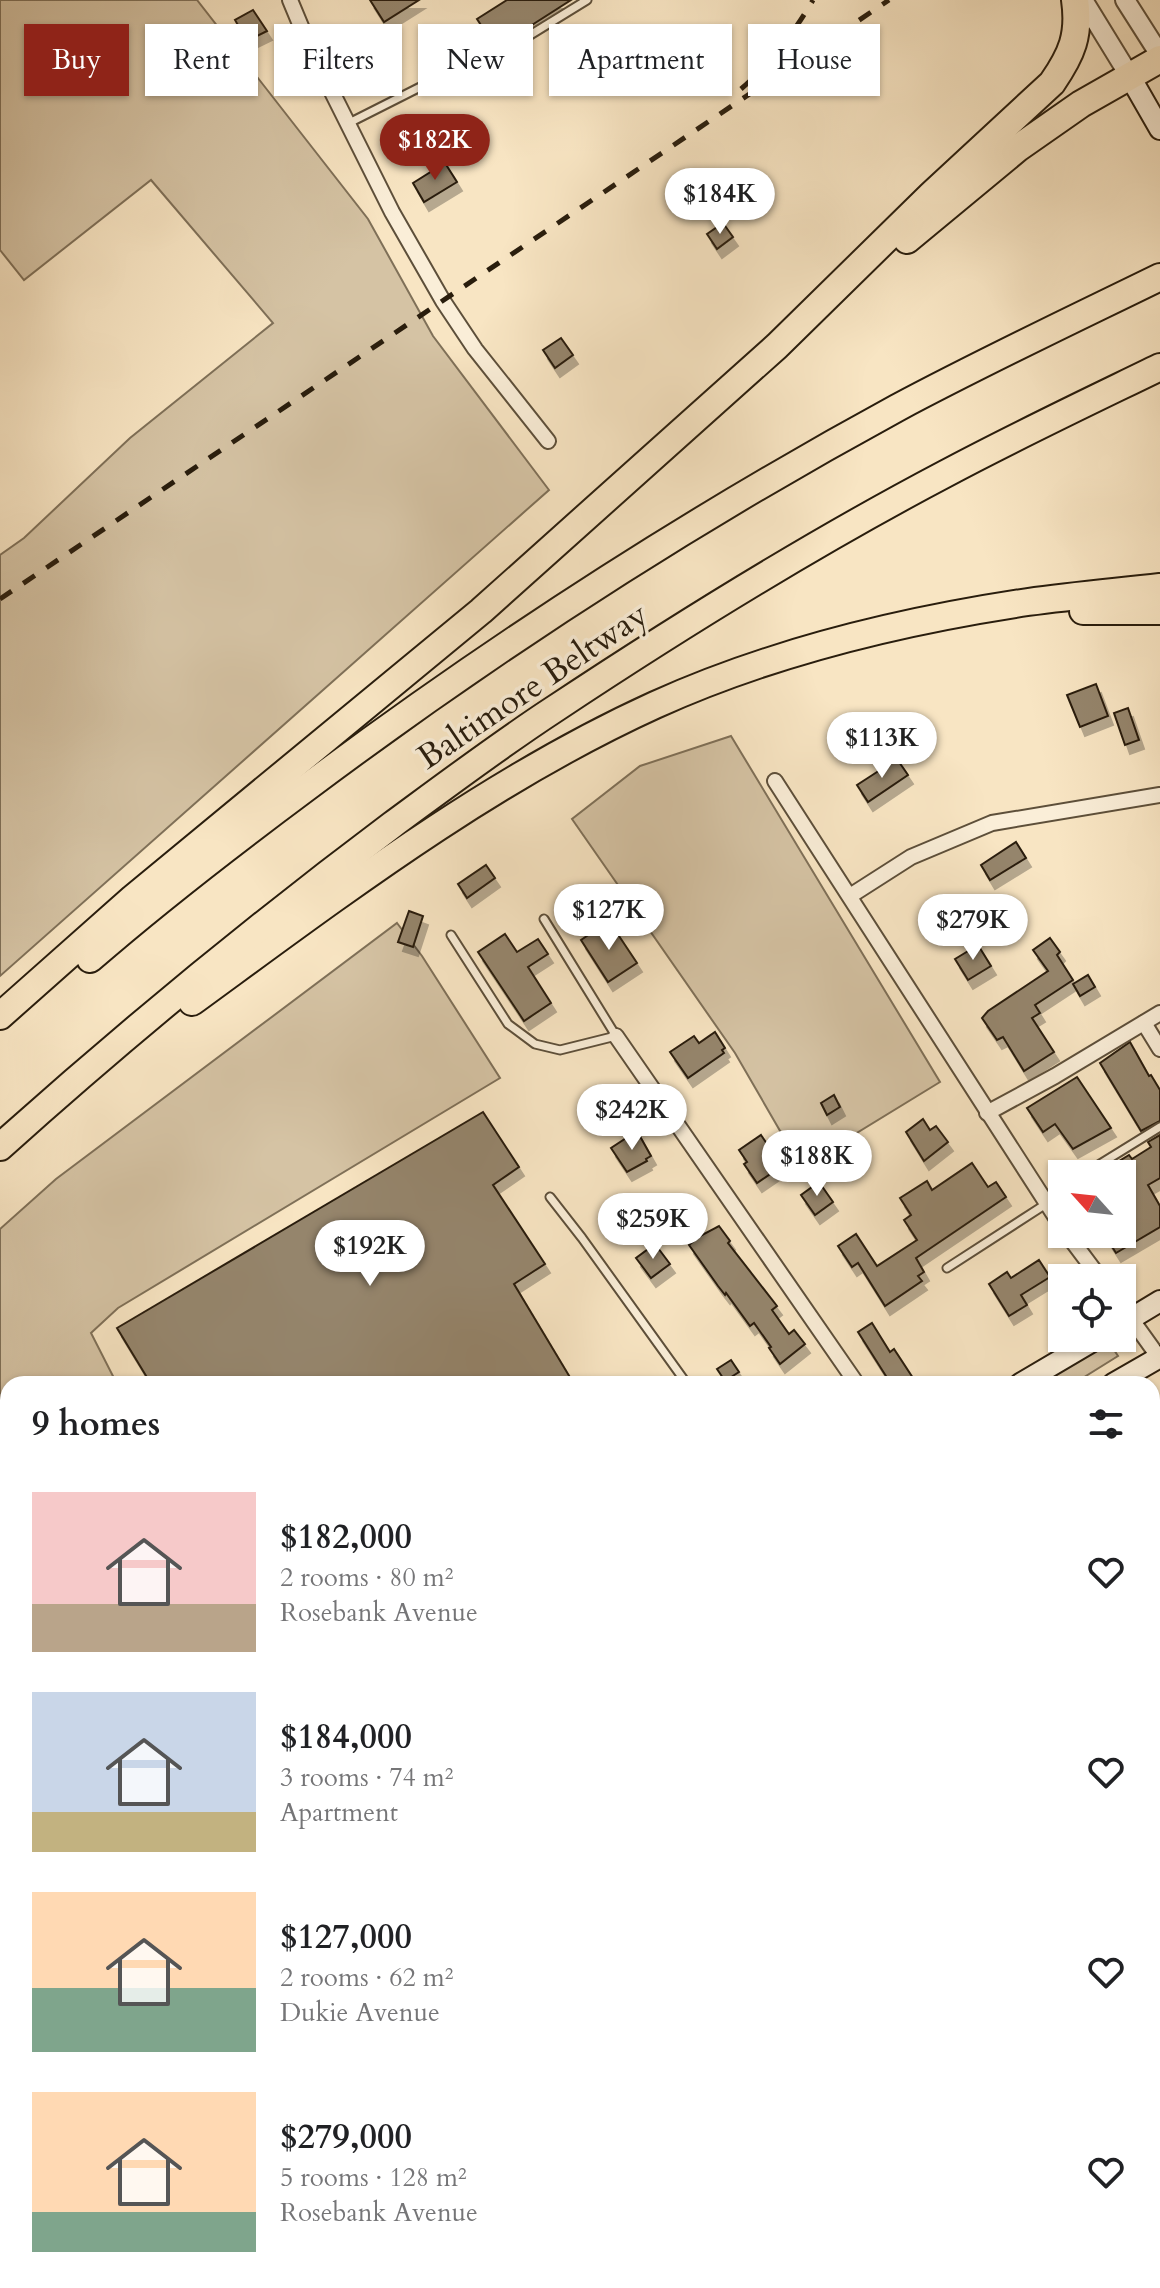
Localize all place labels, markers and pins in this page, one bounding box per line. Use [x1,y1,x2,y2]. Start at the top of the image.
pin: $182K [379,114,491,182]
pin: $184K [664,168,776,236]
pin: $113K [826,712,938,780]
pin: $127K [553,884,665,952]
pin: $279K [917,894,1029,962]
pin: $242K [576,1084,688,1152]
pin: $188K [761,1130,873,1198]
pin: $259K [597,1193,709,1261]
pin: $192K [314,1220,426,1288]

